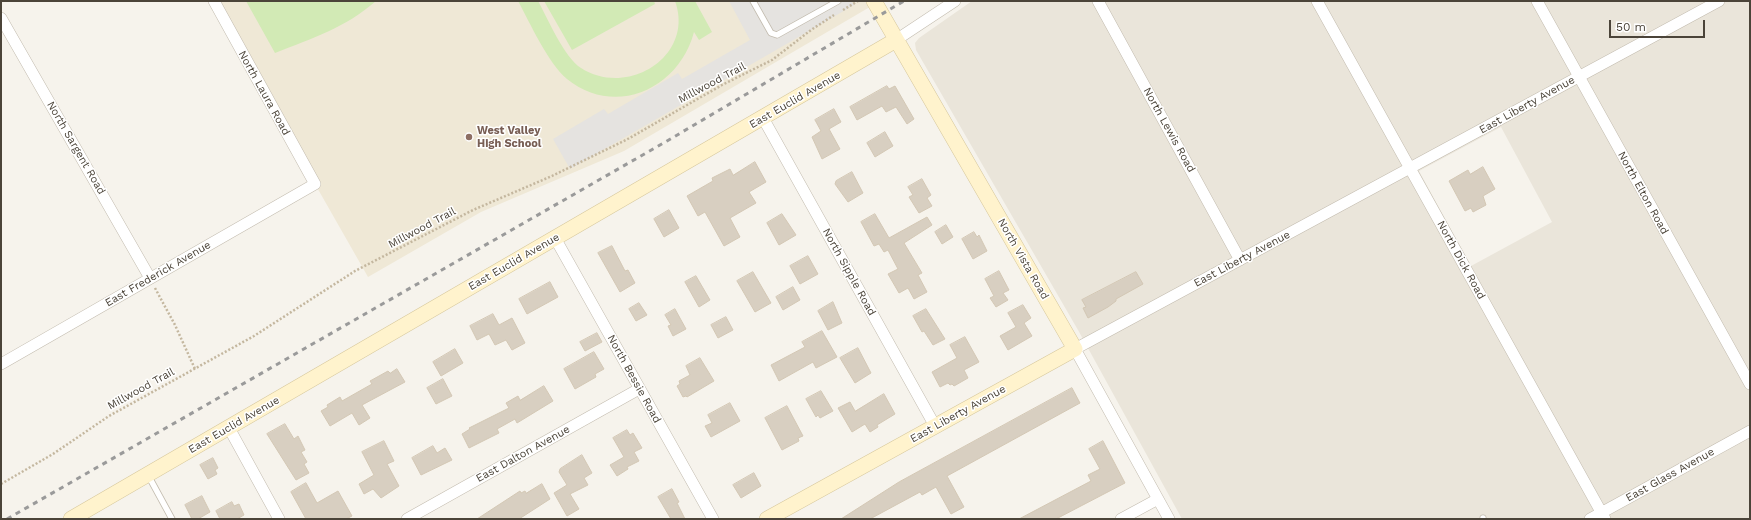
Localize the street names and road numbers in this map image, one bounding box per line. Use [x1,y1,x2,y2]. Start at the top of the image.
street label: North Laura Road [235,48,293,138]
street label: Millwood Trail [676,60,748,106]
street label: East Euclid Avenue [747,69,843,131]
street label: East Liberty Avenue [1477,73,1577,137]
street label: North Lewis Road [1140,85,1198,175]
street label: North Sargent Road [44,99,108,197]
street label: North Elton Road [1615,149,1671,237]
street label: Millwood Trail [386,205,458,251]
street label: North Vista Road [994,216,1052,302]
street label: North Dick Road [1434,218,1488,302]
street label: North Sipple Road [819,226,879,318]
street label: East Liberty Avenue [1192,228,1292,290]
street label: East Euclid Avenue [466,231,562,293]
street label: East Frederick Avenue [103,238,213,310]
street label: North Bessie Road [604,333,664,425]
street label: Millwood Trail [105,365,177,413]
street label: East Liberty Avenue [908,382,1008,446]
street label: East Euclid Avenue [186,394,282,456]
street label: East Dalton Avenue [474,423,572,485]
street label: East Glass Avenue [1623,445,1717,505]

